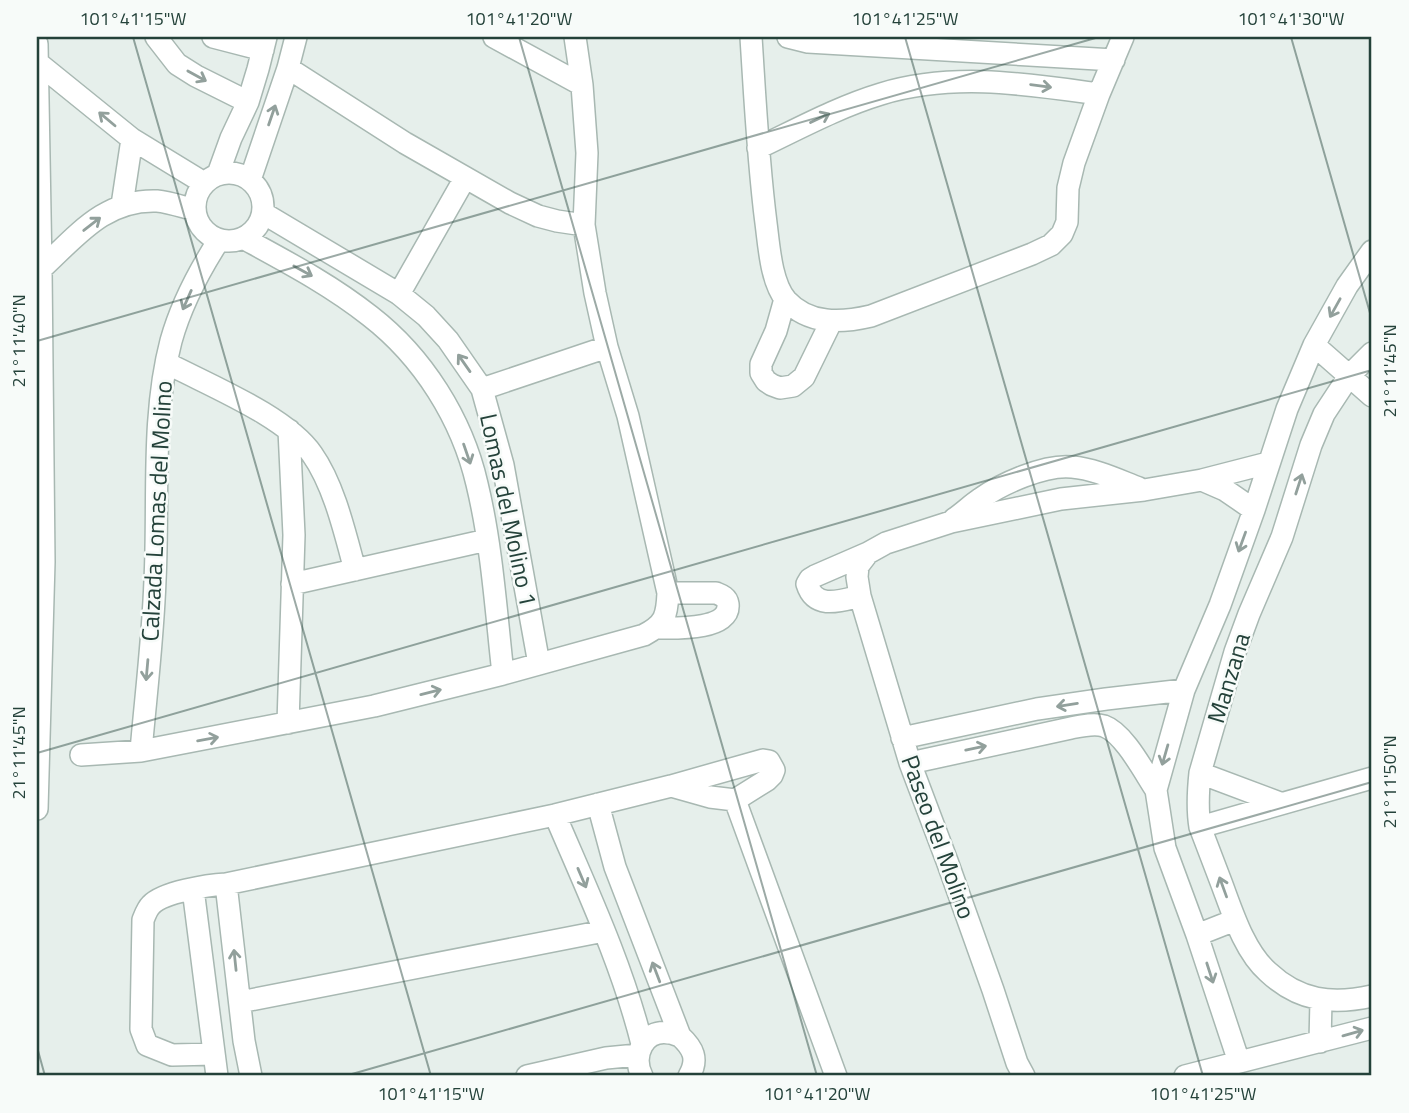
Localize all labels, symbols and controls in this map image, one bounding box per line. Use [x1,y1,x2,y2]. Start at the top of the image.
text: 101°41'15"W [79,5,187,32]
text: 101°41'20"W [465,5,573,32]
text: 101°41'25"W [851,5,959,32]
text: 101°41'30"W [1237,5,1345,32]
one-way arrow [186,69,206,83]
one-way arrow [1029,80,1052,93]
one-way arrow [266,104,279,126]
one-way arrow [98,111,116,127]
one-way arrow [809,111,830,124]
one-way arrow [82,216,100,231]
one-way arrow [292,264,312,278]
one-way arrow [180,289,193,310]
text: 21°11'40"N [5,294,32,388]
one-way arrow [1328,297,1341,318]
text: 21°11'45"N [1376,324,1403,418]
one-way arrow [457,354,471,373]
street label: Calzada Lomas del Molino [131,380,181,642]
street label: Lomas del Molino 1 [471,410,547,609]
one-way arrow [462,442,474,464]
one-way arrow [1293,474,1306,496]
one-way arrow [1235,530,1247,552]
street label: Manzana [1197,628,1259,727]
one-way arrow [141,658,154,681]
one-way arrow [419,685,442,698]
one-way arrow [1056,699,1079,712]
text: 21°11'45"N [5,706,32,800]
one-way arrow [196,731,219,745]
text: 21°11'50"N [1376,735,1403,829]
one-way arrow [964,741,987,755]
one-way arrow [1157,744,1170,766]
street label: Paseo del Molino [893,750,985,924]
one-way arrow [576,866,589,888]
one-way arrow [1216,876,1228,898]
one-way arrow [228,949,241,972]
one-way arrow [648,962,661,983]
one-way arrow [1204,962,1217,984]
one-way arrow [1341,1026,1364,1039]
text: 101°41'15"W [377,1080,485,1107]
text: 101°41'20"W [763,1080,871,1107]
text: 101°41'25"W [1149,1080,1257,1107]

